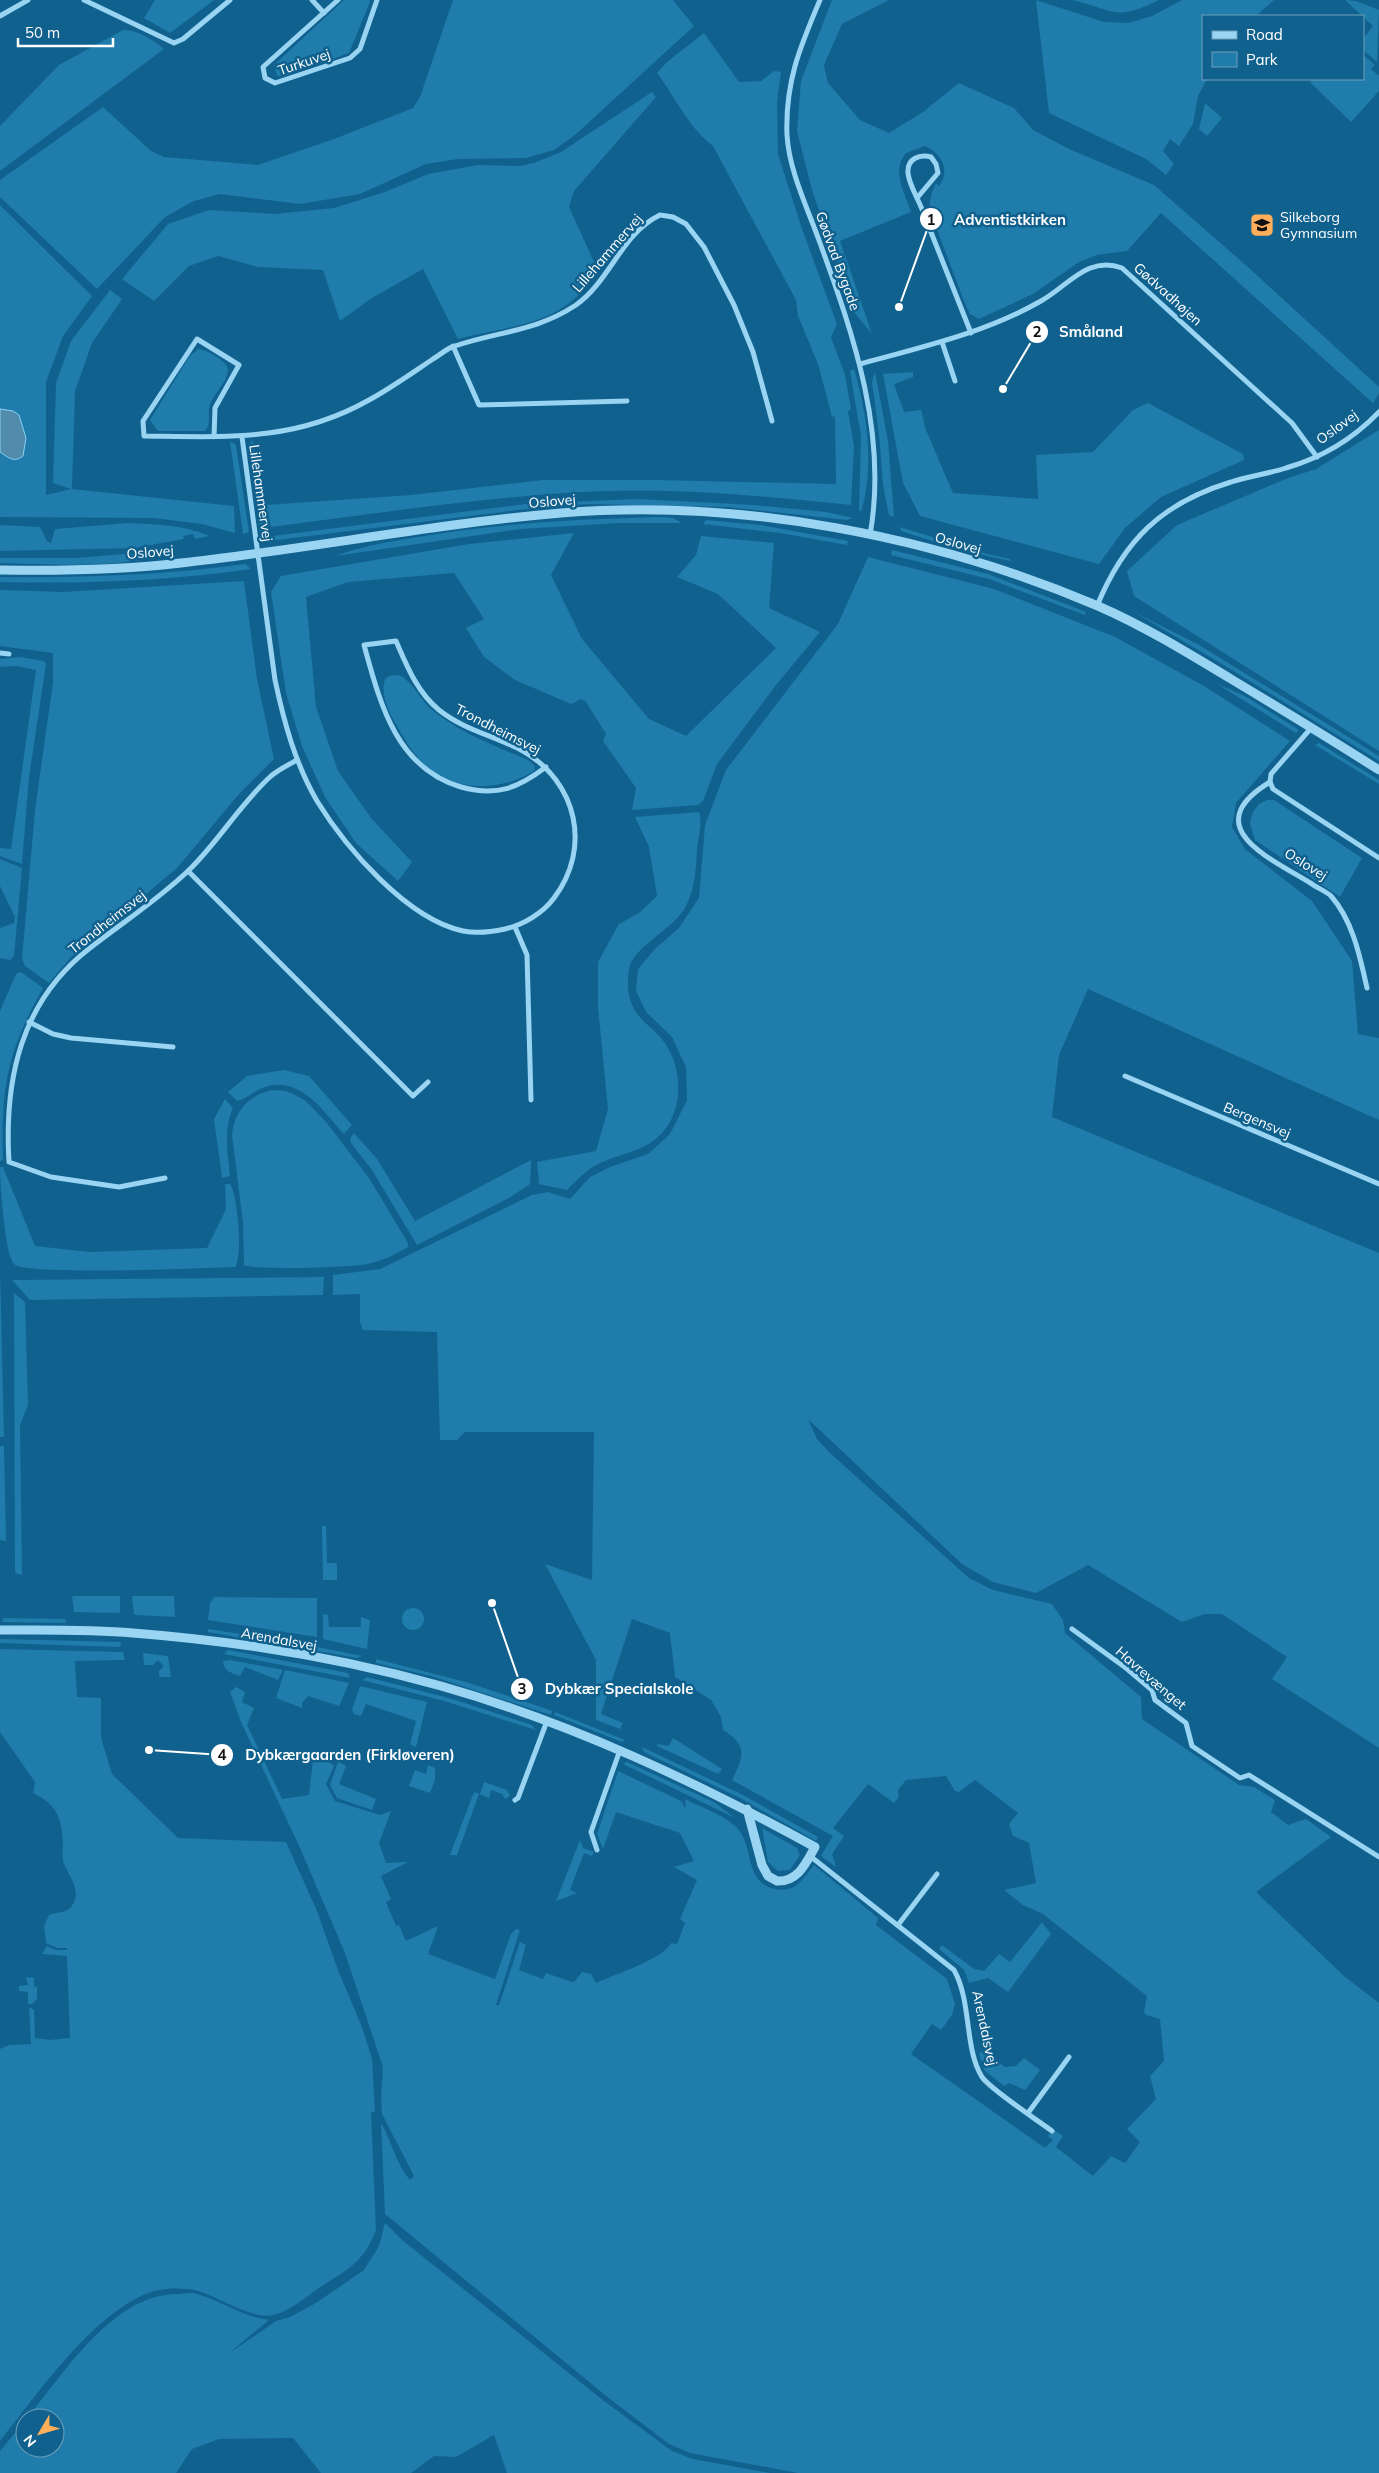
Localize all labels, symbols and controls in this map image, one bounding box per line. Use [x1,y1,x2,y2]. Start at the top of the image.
scale bar [18,15,112,47]
legend [1202,15,1364,80]
text: 50 m [25,23,60,42]
text: Road [1246,25,1283,44]
street label: Turkuvej [275,45,333,79]
text: Park [1246,50,1278,69]
callout: Adventistkirken [919,204,1076,234]
place label: Silkeborg Gymnasium [1280,208,1357,242]
street label: Gødvad Bygade [812,209,864,313]
street label: Lillehammervej [568,210,646,296]
text: 1 [926,210,936,229]
text: Adventistkirken [954,210,1066,229]
school or university icon: Silkeborg Gymnasium [1249,212,1275,238]
street label: Gødvadhøjen [1130,259,1206,329]
callout: Småland [1024,317,1133,347]
text: 2 [1032,322,1042,341]
text: Småland [1059,322,1123,341]
street label: Oslovej [1313,406,1361,448]
street label: Lillehammervej [245,443,277,543]
street label: Oslovej [528,490,576,512]
street label: Oslovej [933,528,983,558]
street label: Oslovej [126,541,174,563]
street label: Trondheimsvej [452,700,544,758]
street label: Oslovej [1281,844,1331,884]
street label: Trondheimsvej [65,886,149,958]
street label: Bergensvej [1221,1098,1293,1142]
street label: Arendalsvej [240,1624,318,1654]
street label: Havrevænget [1112,1642,1190,1714]
callout: Dybkær Specialskole [510,1674,704,1704]
text: 3 [517,1679,527,1698]
text: Dybkær Specialskole [545,1679,693,1698]
callout: Dybkærgaarden (Firkløveren) [210,1740,464,1770]
text: 4 [217,1745,227,1764]
text: Dybkærgaarden (Firkløveren) [245,1745,455,1764]
street label: Arendalsvej [968,1989,1002,2067]
north arrow [15,2408,65,2458]
text: N [19,2431,40,2451]

